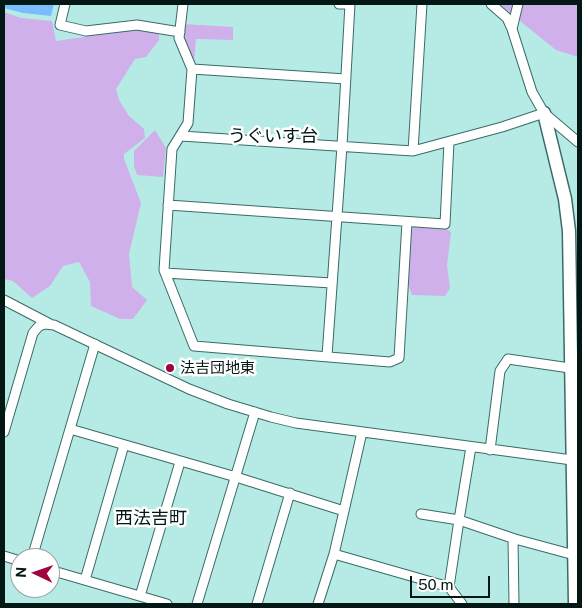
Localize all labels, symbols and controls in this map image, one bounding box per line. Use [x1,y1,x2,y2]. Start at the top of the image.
district label: うぐいす台 [228,125,318,147]
place label: 法吉団地東 [180,359,255,377]
marker: 法吉団地東 [164,362,176,374]
district label: 西法吉町 [115,507,187,529]
north arrow [10,548,60,598]
text: N [13,566,29,578]
scale bar [412,566,492,598]
text: 50 m [418,576,453,593]

